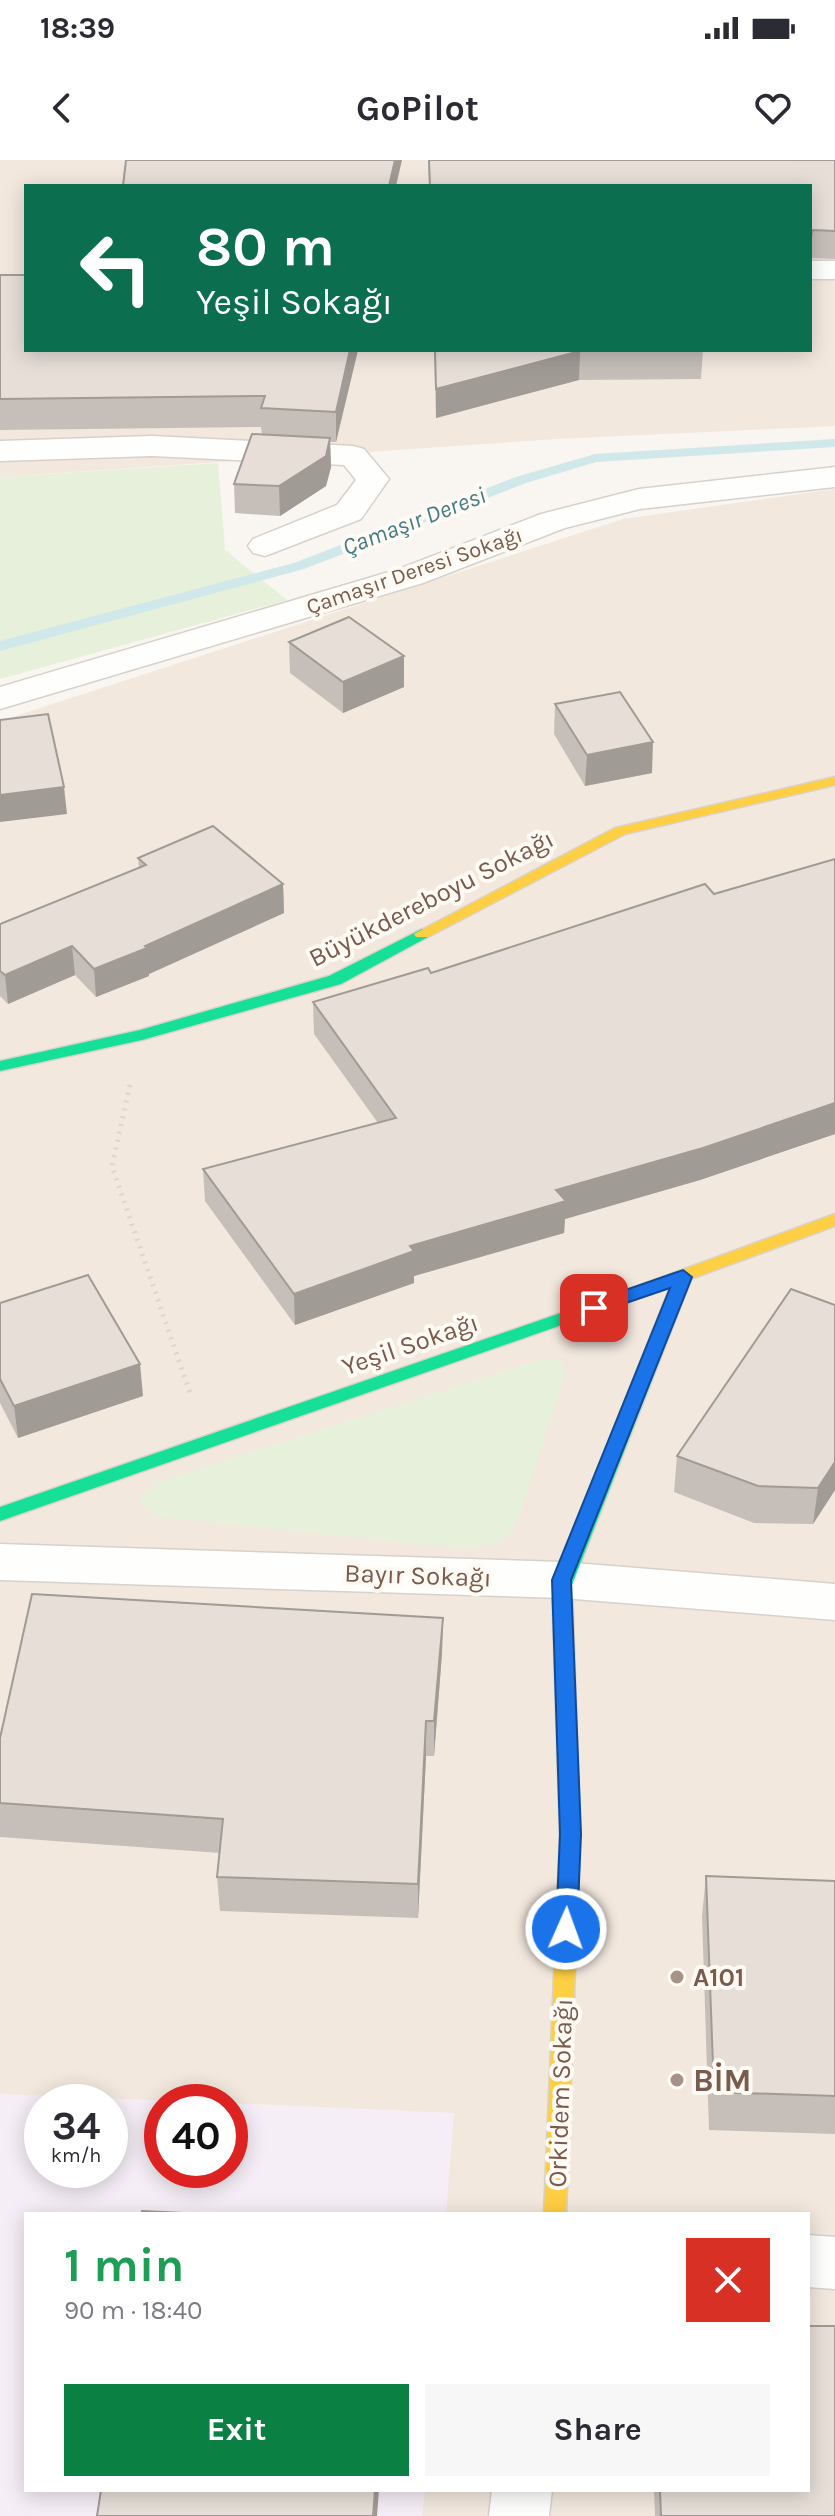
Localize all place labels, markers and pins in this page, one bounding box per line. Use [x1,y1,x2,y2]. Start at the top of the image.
pin [560,1274,628,1342]
place label: A101 [693,1962,744,1993]
marker: A101 [668,1968,686,1986]
place label: BİM [693,2062,751,2099]
marker: BİM [668,2071,686,2089]

